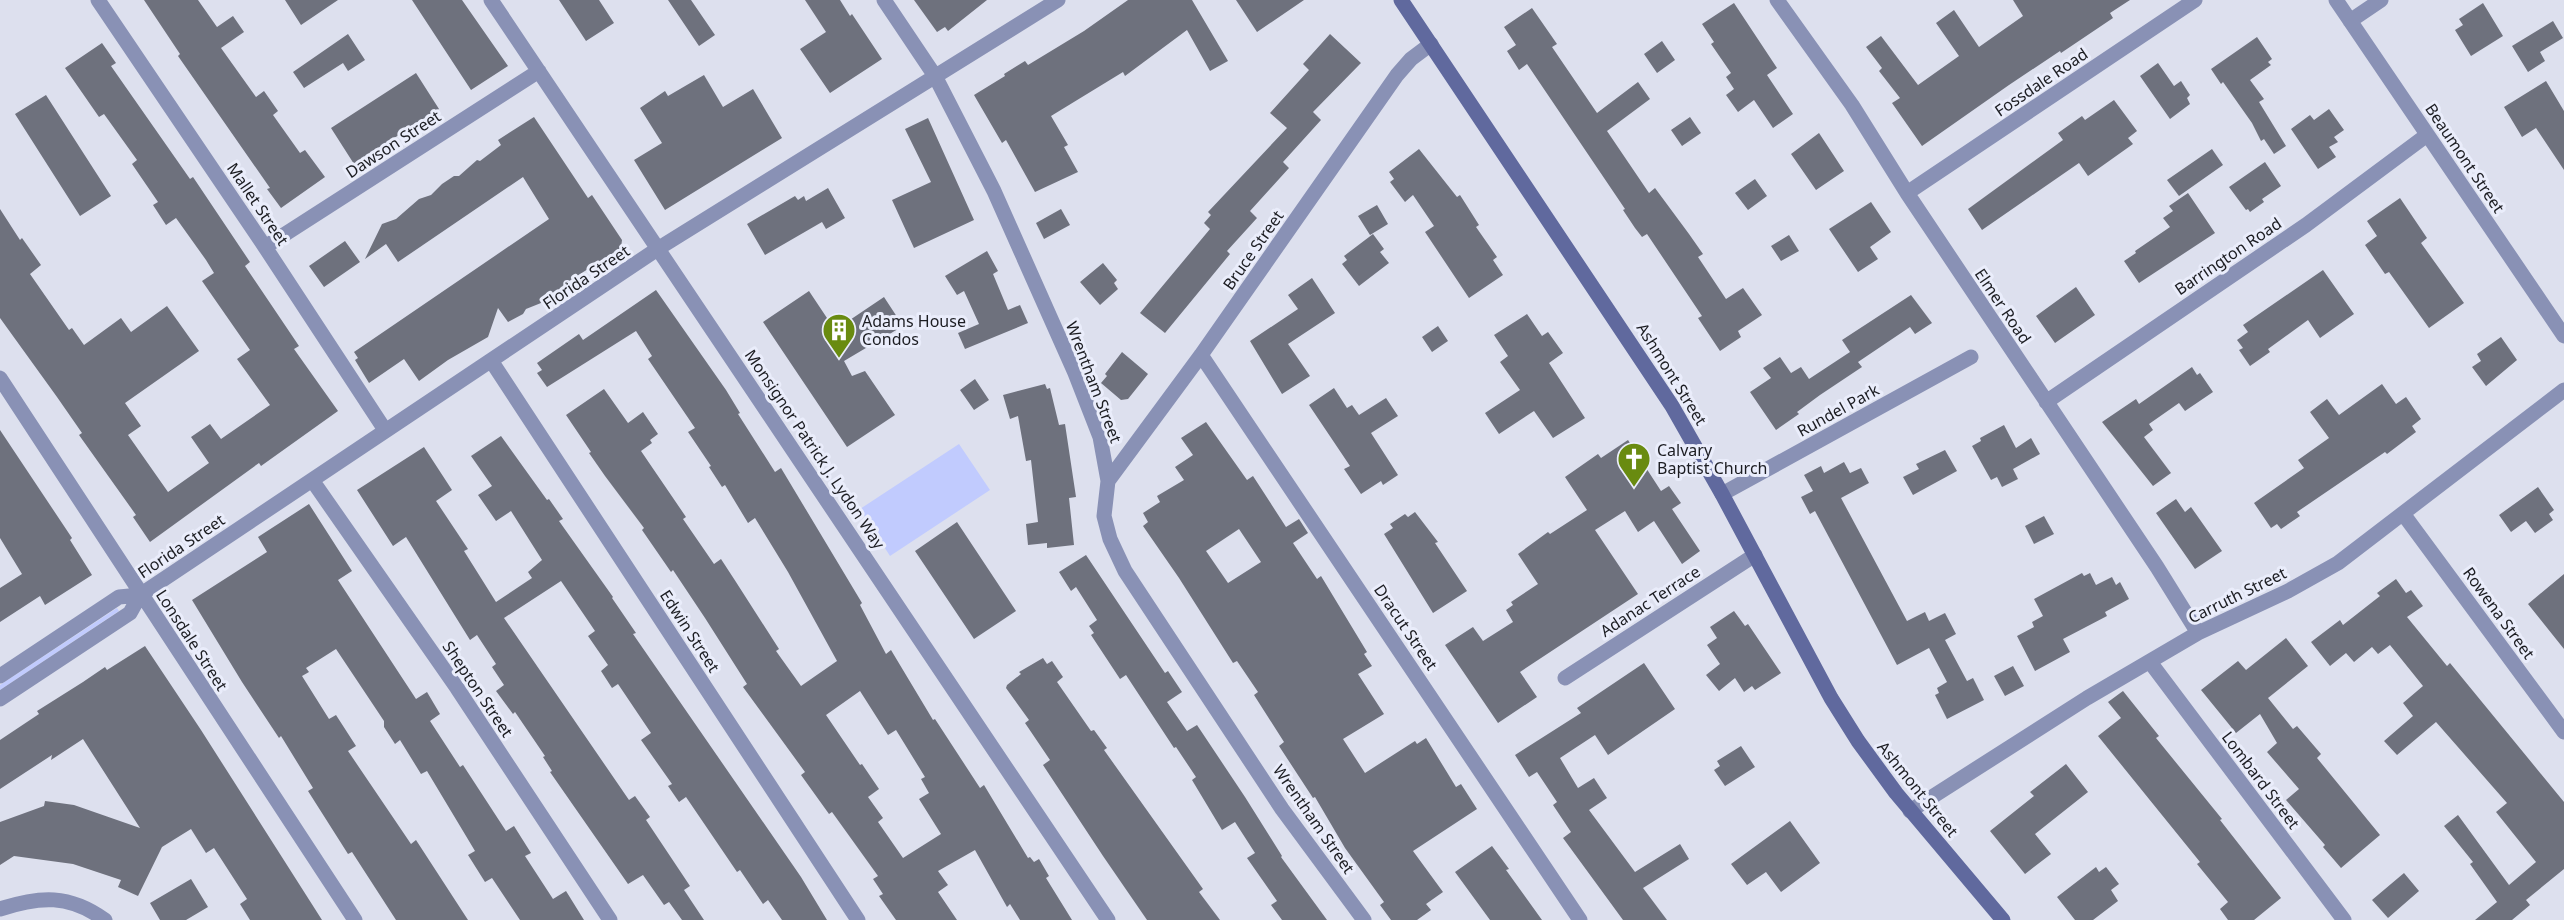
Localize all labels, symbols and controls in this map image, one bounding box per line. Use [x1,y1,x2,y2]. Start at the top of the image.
street label: Fossdale Road [1990,43,2092,121]
street label: Beaumont Street [2420,99,2510,217]
street label: Dawson Street [341,105,445,183]
street label: Mallet Street [222,158,294,250]
street label: Bruce Street [1217,206,1289,294]
street label: Barrington Road [2170,212,2286,300]
street label: Florida Street [538,240,634,314]
street label: Elmer Road [1970,264,2036,348]
place label: Adams House Condos [862,310,966,350]
building icon: Adams House Condos [821,312,857,359]
street label: Wrentham Street [1061,318,1127,446]
street label: Ashmont Street [1632,319,1712,430]
street label: Monsignor Patrick J. Lydon Way [740,345,891,554]
street label: Rundel Park [1793,378,1883,442]
place label: Calvary Baptist Church [1657,439,1767,479]
church icon: Calvary Baptist Church [1616,441,1652,488]
street label: Florida Street [133,509,229,583]
street label: Adanac Terrace [1596,560,1704,642]
street label: Carruth Street [2184,562,2290,628]
street label: Rowena Street [2458,563,2540,664]
street label: Dracut Street [1369,580,1443,674]
street label: Lonsdale Street [151,585,233,695]
street label: Edwin Street [655,586,725,677]
street label: Shepton Street [438,637,518,742]
street label: Lombard Street [2217,727,2305,833]
street label: Ashmont Street [1873,737,1963,842]
street label: Wrentham Street [1268,760,1360,878]

